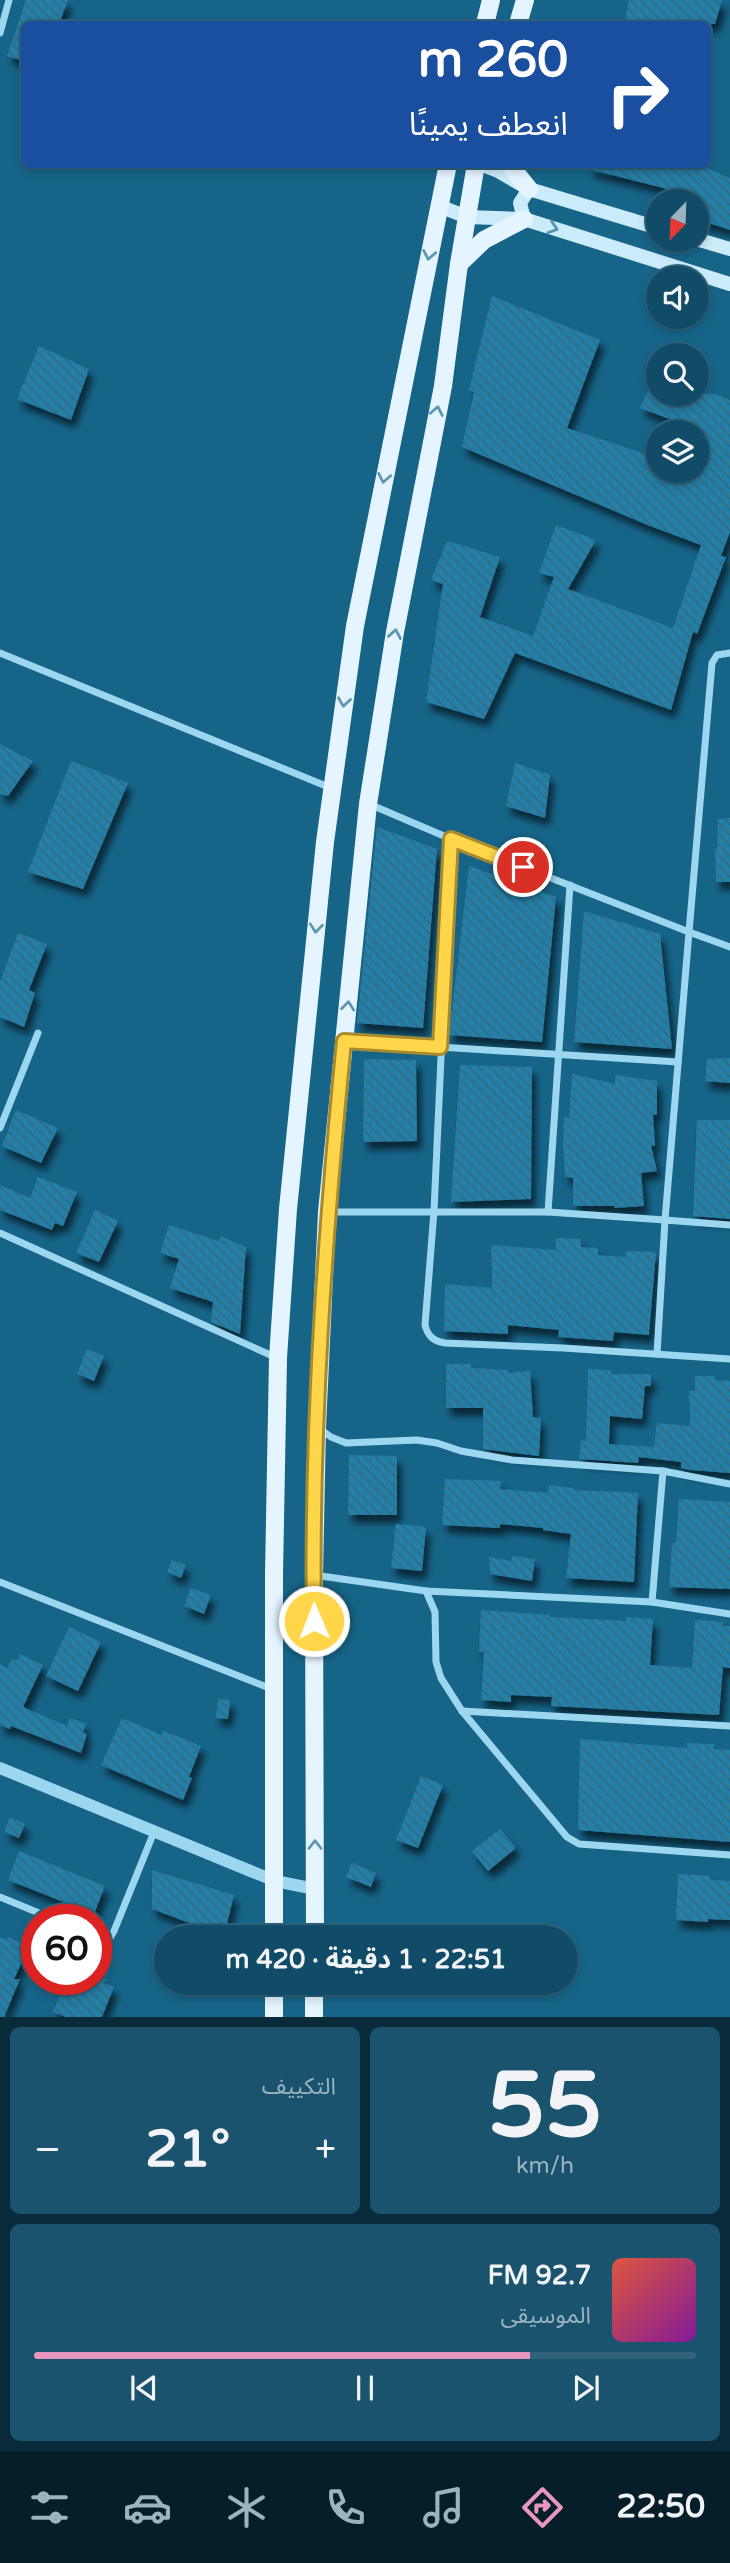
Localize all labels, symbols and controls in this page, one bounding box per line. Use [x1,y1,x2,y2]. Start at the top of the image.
text: 260 m [418,31,568,90]
icon: right [592,49,683,140]
text: انعطف يمينًا [409,106,568,144]
north arrow [646,189,709,252]
map controls [646,189,709,483]
one-way arrow [546,220,558,235]
one-way arrow [423,249,438,261]
button: sound [646,266,709,329]
button: search [646,343,709,406]
one-way arrow [429,405,444,417]
button: layers [646,420,709,483]
one-way arrow [377,472,392,484]
one-way arrow [386,629,401,641]
one-way arrow [337,696,352,708]
pin [493,837,553,897]
icon: arrive [504,848,542,886]
one-way arrow [309,923,324,934]
one-way arrow [340,1000,355,1011]
position arrow [277,1584,351,1658]
one-way arrow [307,1839,323,1849]
speed limit sign: 60 [21,1904,112,1995]
text: 22:51 · 1 دقيقة · 420 m [226,1944,506,1975]
text: 55 [488,2051,602,2161]
text: التكييف [262,2073,336,2101]
text: 21° [145,2118,230,2181]
text: − [34,2127,61,2173]
text: + [315,2127,336,2173]
text: km/h [516,2152,574,2180]
text: 92.7 FM [488,2260,591,2291]
text: الموسيقى [500,2302,591,2330]
icon: previous [125,2369,163,2407]
icon: pause [346,2369,384,2407]
icon: next [567,2369,605,2407]
icon: filters [25,2483,74,2532]
icon: car [123,2483,172,2532]
icon: climate [222,2483,271,2532]
icon: phone [321,2483,370,2532]
icon: music [419,2483,468,2532]
icon: directions [518,2483,567,2532]
text: 22:50 [616,2488,705,2526]

